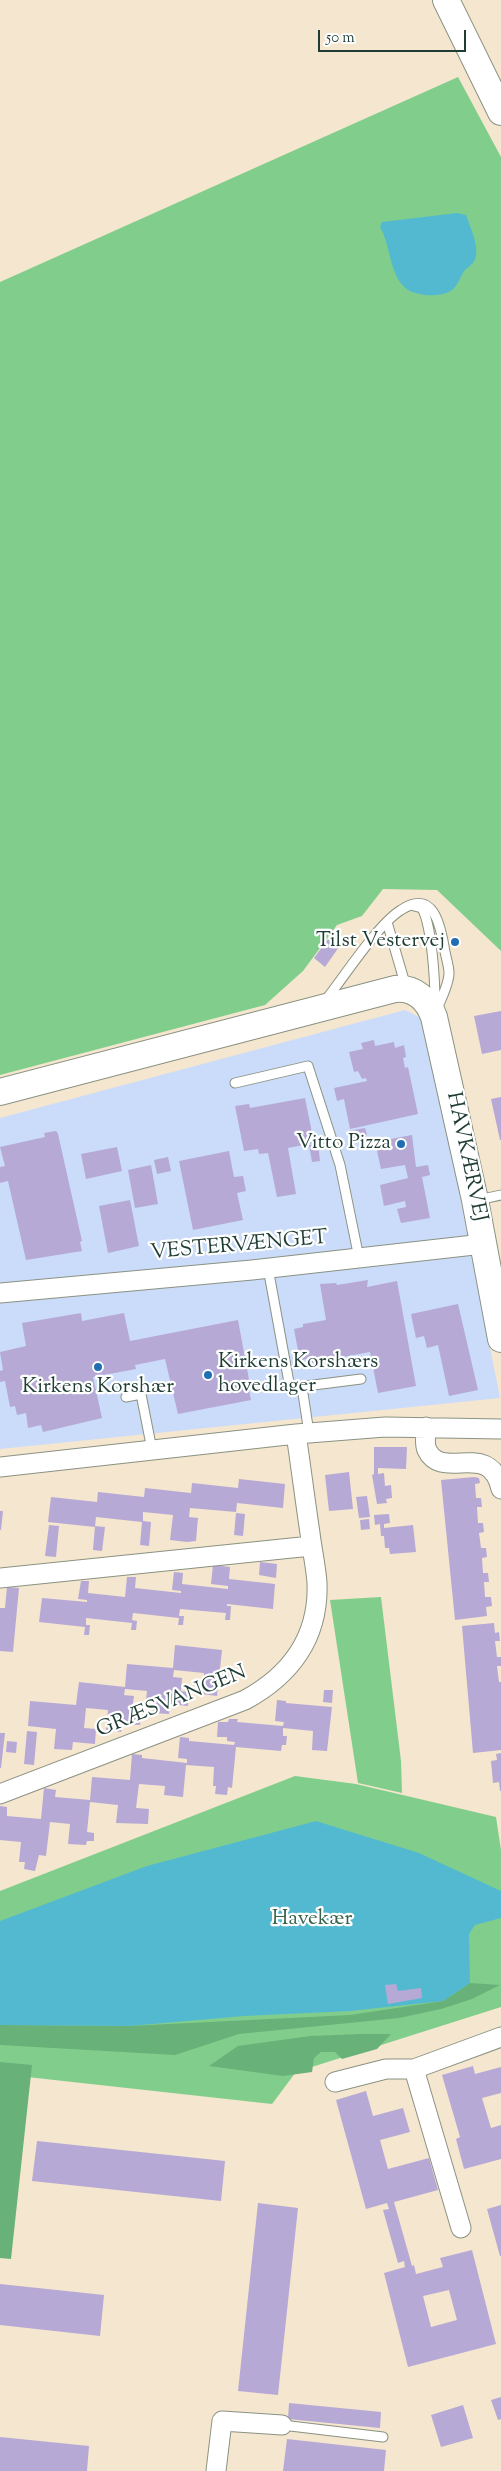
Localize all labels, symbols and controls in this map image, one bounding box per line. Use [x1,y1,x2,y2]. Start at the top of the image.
scale bar [321,20,468,52]
text: 50 m [326,28,355,49]
place label: Tilst Vestervej [316,929,445,955]
marker: Tilst Vestervej [449,936,461,948]
street label: HAVKÆRVEJ [439,1090,491,1224]
place label: Vitto Pizza [296,1131,391,1157]
marker: Vitto Pizza [395,1138,407,1150]
street label: VESTERVÆNGET [149,1227,329,1267]
place label: Kirkens Korshærs hovedlager [218,1350,378,1400]
marker: Kirkens Korshær [92,1361,104,1373]
marker: Kirkens Korshærs hovedlager [202,1369,214,1381]
place label: Kirkens Korshær [22,1375,174,1401]
street label: GRÆSVANGEN [93,1661,251,1745]
park label: Havekær [272,1907,352,1933]

